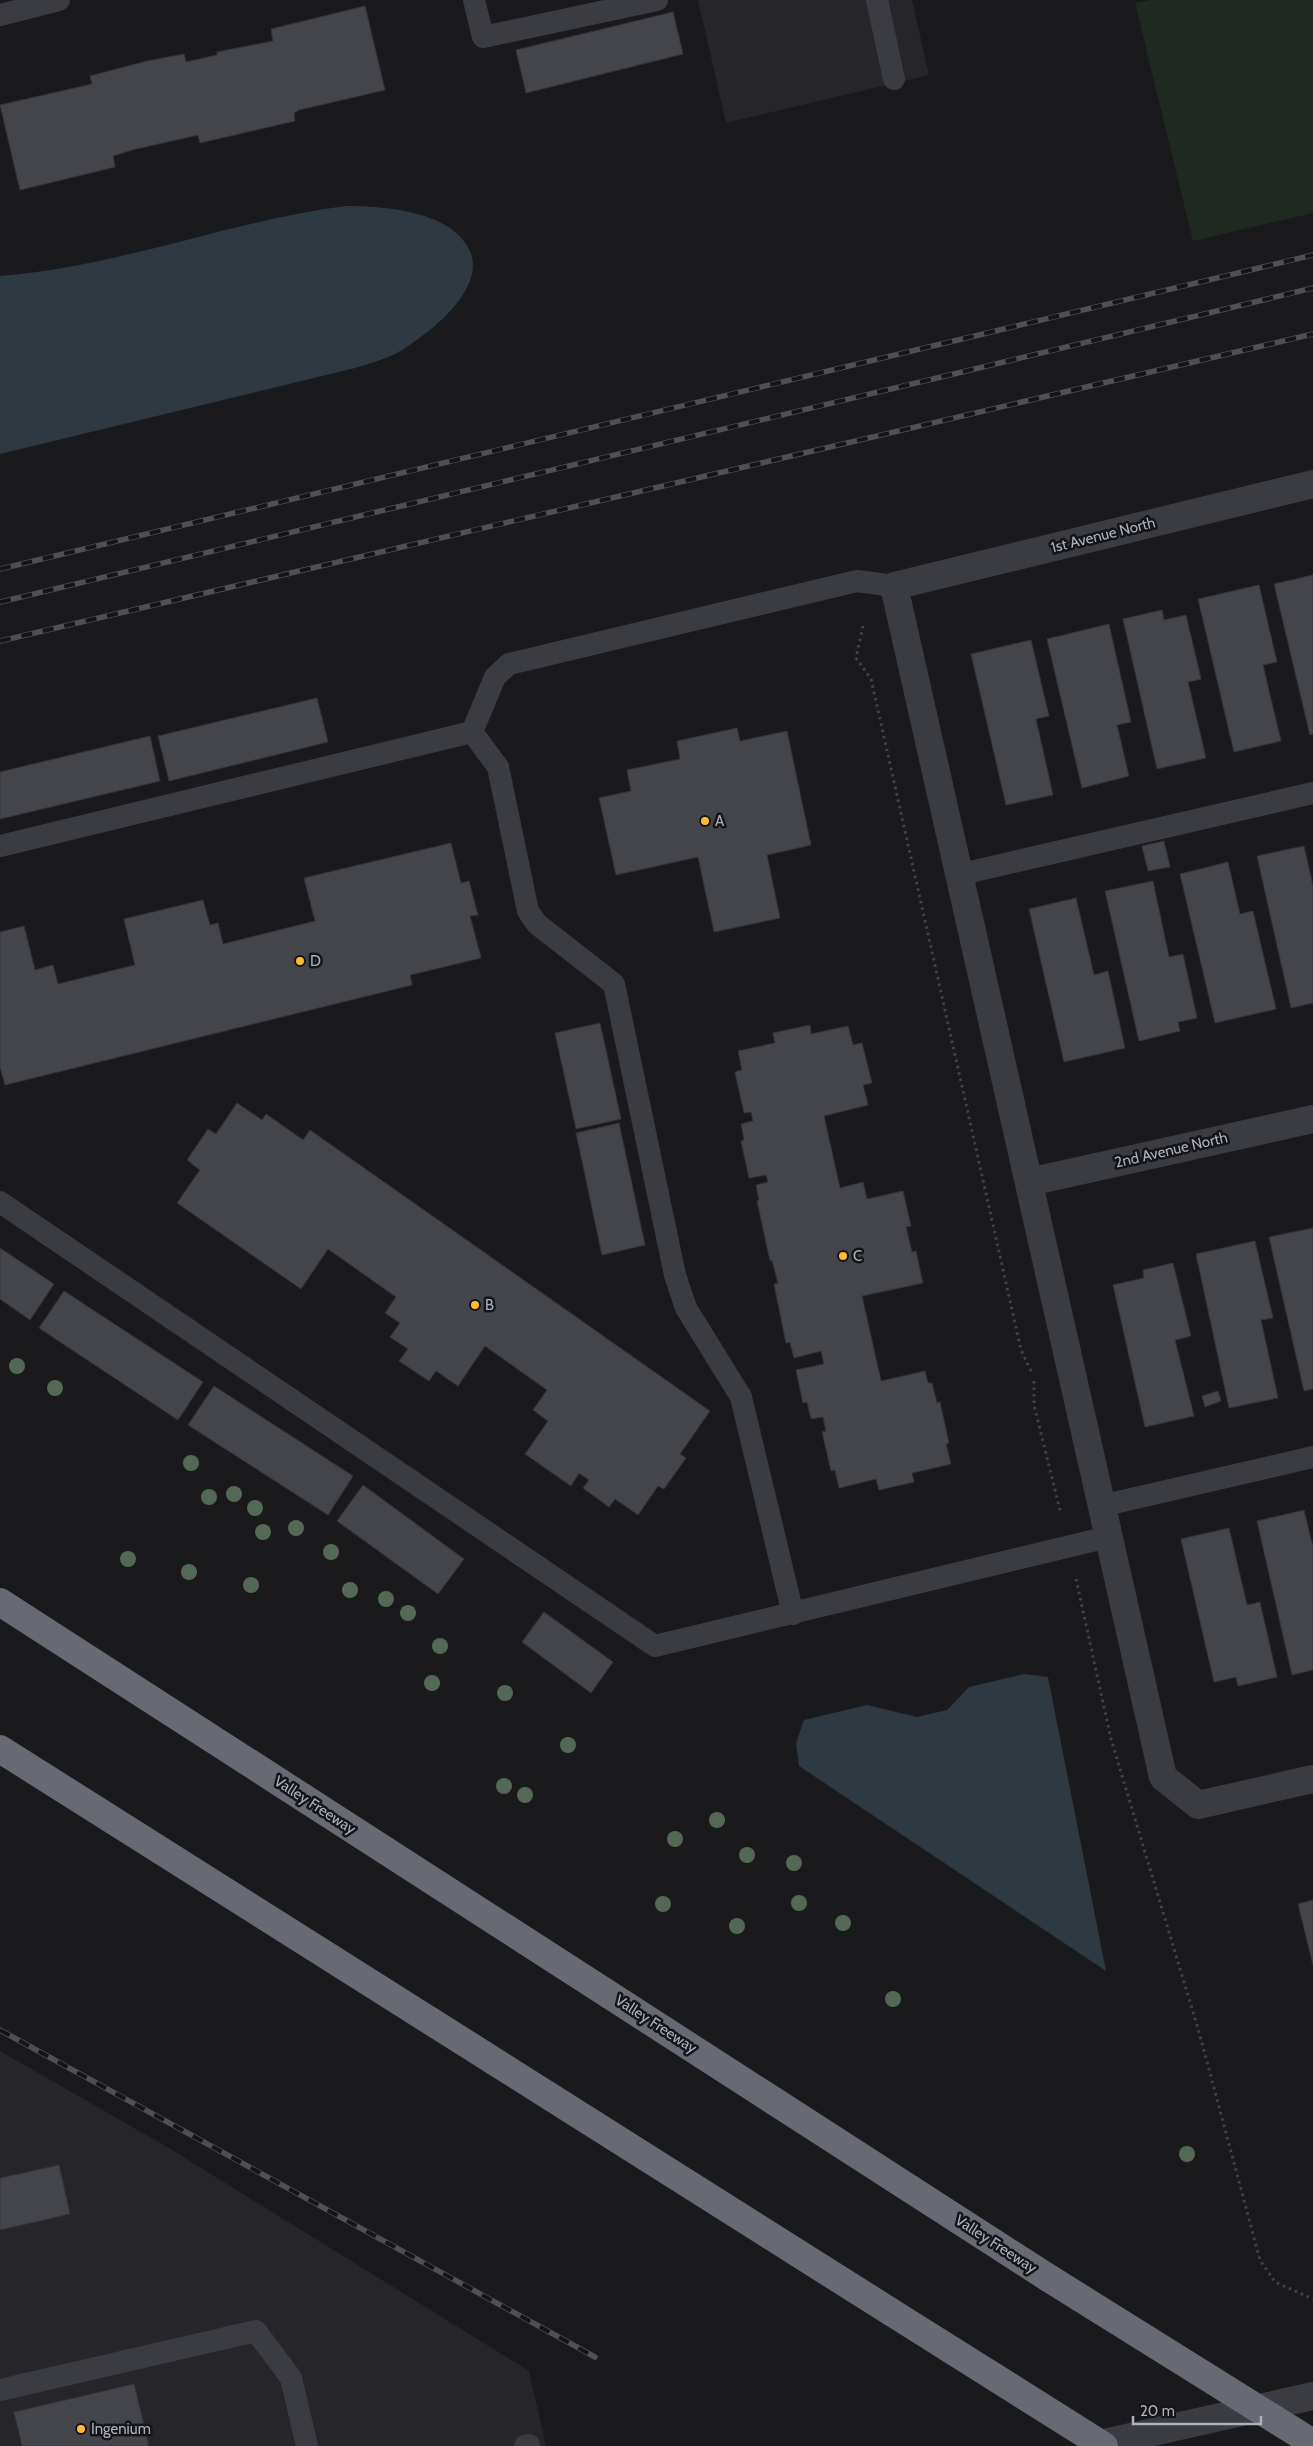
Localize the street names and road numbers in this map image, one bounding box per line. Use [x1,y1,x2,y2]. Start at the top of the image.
street label: 1st Avenue North [1049,513,1157,557]
street label: 2nd Avenue North [1113,1128,1229,1172]
street label: Valley Freeway [271,1772,360,1838]
street label: Valley Freeway [612,1991,701,2057]
street label: Valley Freeway [952,2211,1041,2277]

